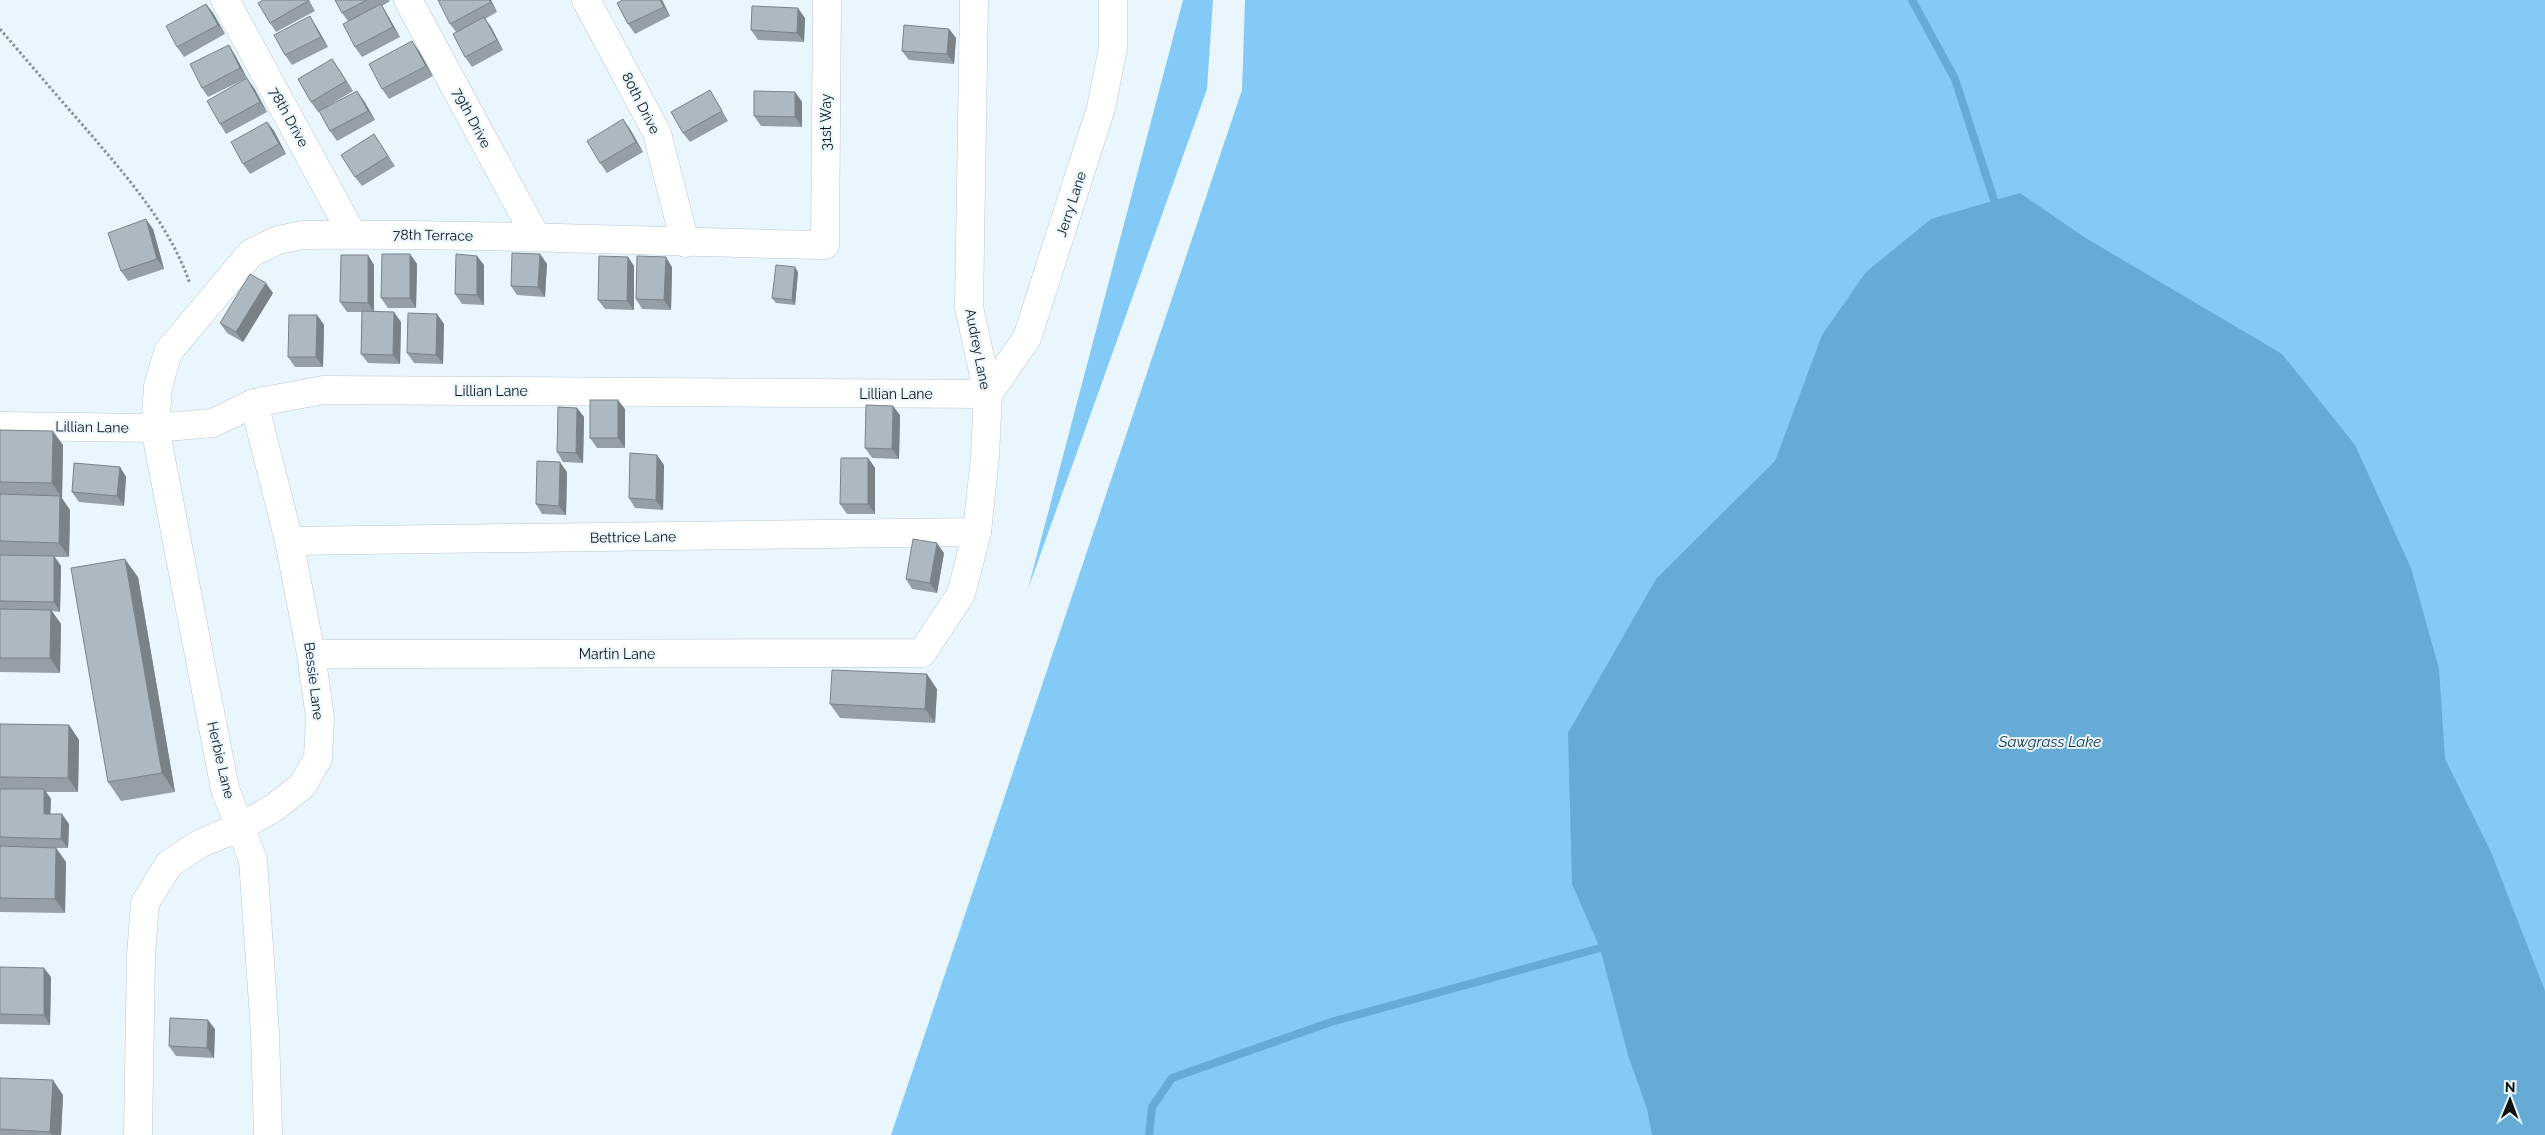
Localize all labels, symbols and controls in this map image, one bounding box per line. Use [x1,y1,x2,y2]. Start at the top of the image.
street label: 80th Drive [619,70,663,136]
street label: 78th Drive [266,84,312,150]
street label: 79th Drive [450,85,494,151]
street label: 31st Way [818,93,834,150]
street label: Jerry Lane [1053,169,1089,239]
street label: 78th Terrace [393,226,473,244]
street label: Audrey Lane [962,307,994,391]
street label: Lillian Lane [454,383,528,399]
street label: Lillian Lane [859,386,933,402]
street label: Lillian Lane [55,418,129,436]
street label: Bettrice Lane [590,528,676,546]
street label: Bessie Lane [301,641,327,721]
street label: Martin Lane [579,646,655,662]
street label: Herbie Lane [204,720,238,800]
water label: Sawgrass Lake [1998,733,2101,751]
north arrow [2485,1075,2535,1125]
text: N [2505,1079,2516,1095]

